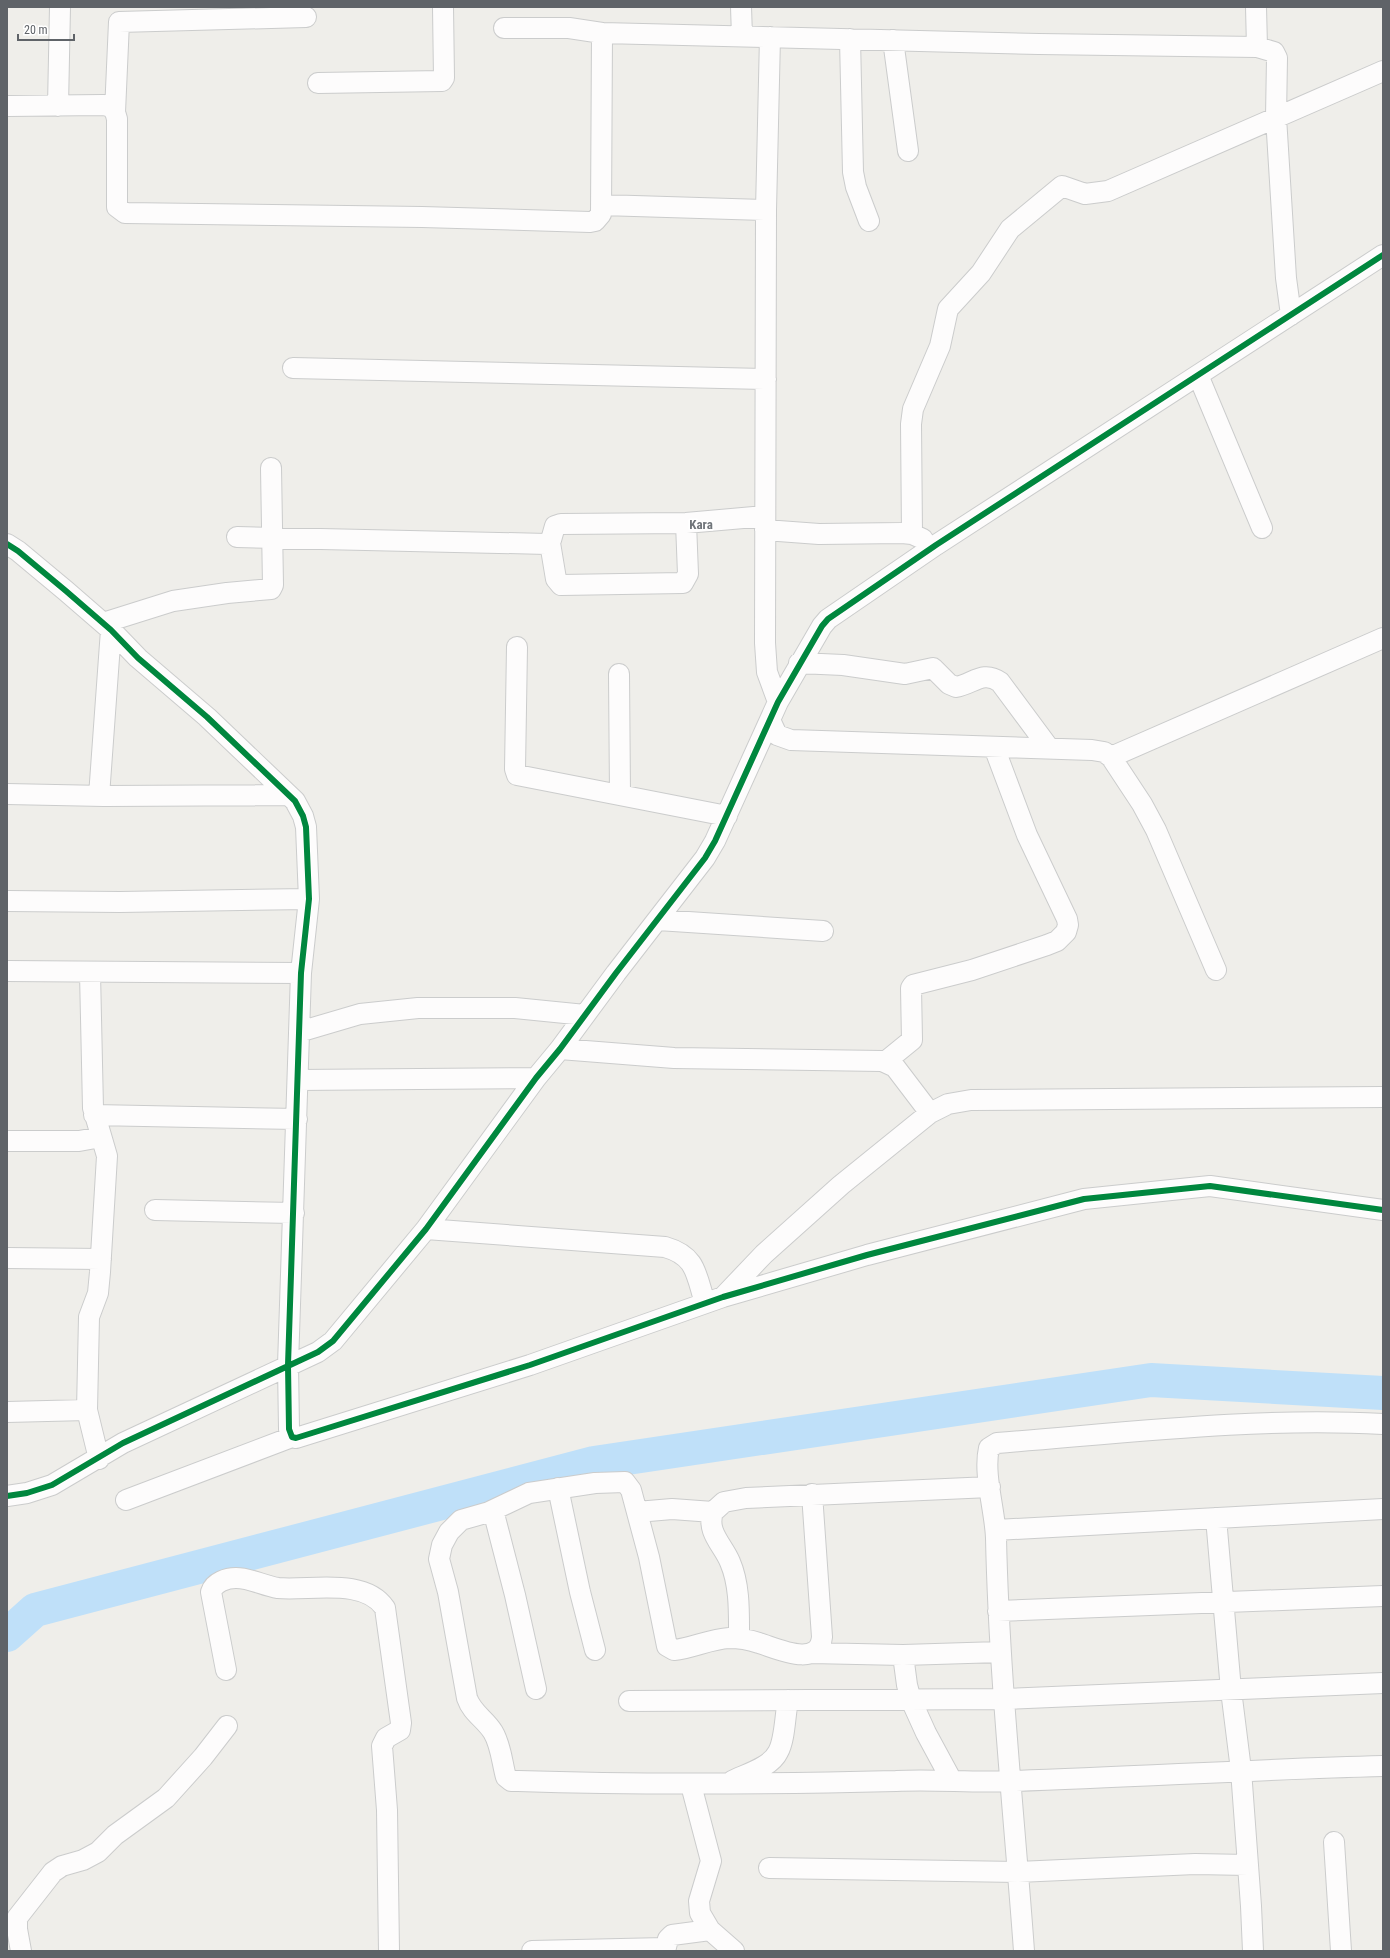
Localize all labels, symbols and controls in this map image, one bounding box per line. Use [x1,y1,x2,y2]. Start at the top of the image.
scale bar [18,16,74,42]
text: 20 m [24,23,48,37]
district label: Kara [689,517,713,532]

